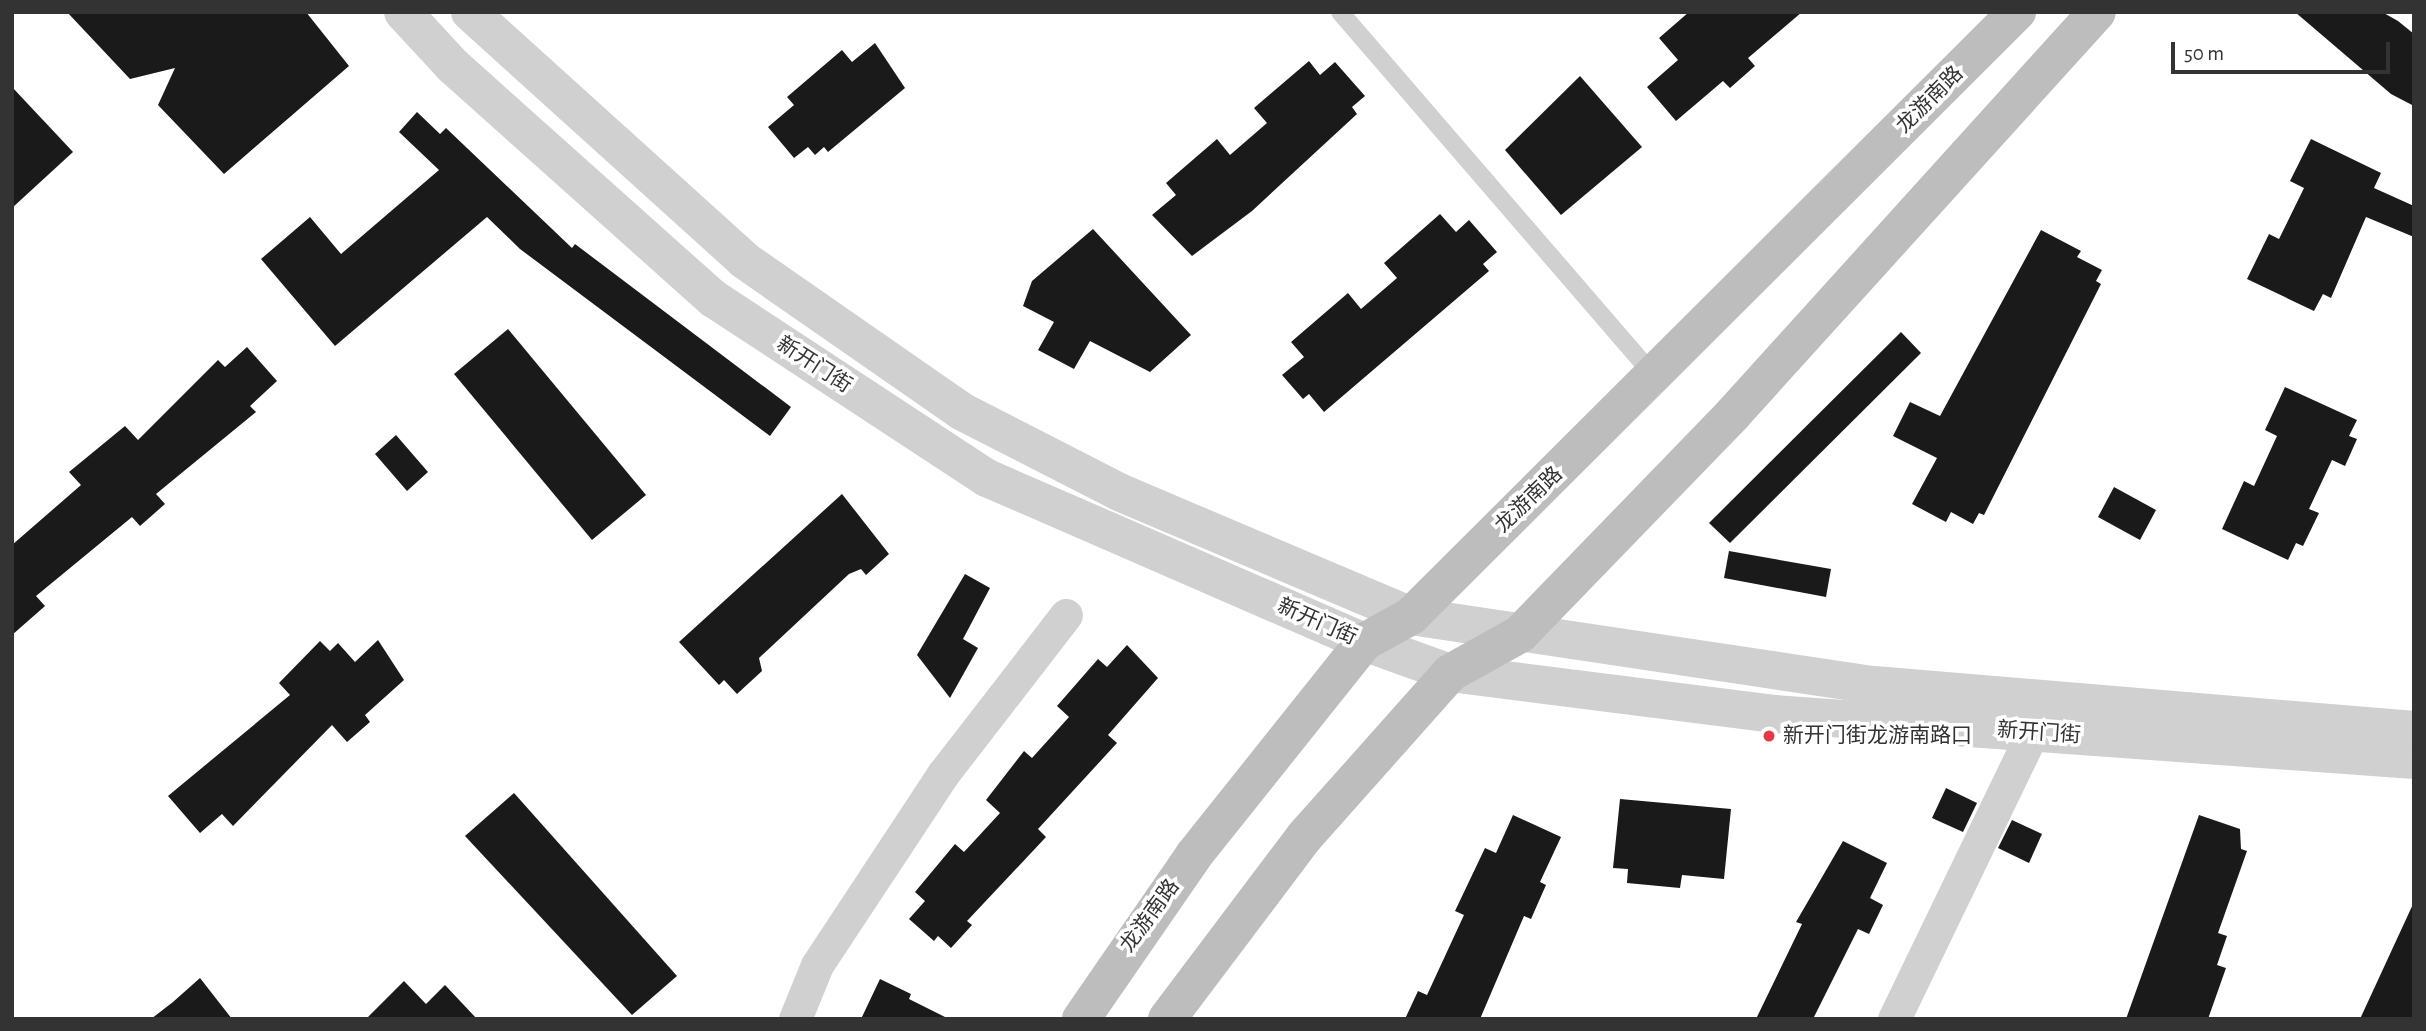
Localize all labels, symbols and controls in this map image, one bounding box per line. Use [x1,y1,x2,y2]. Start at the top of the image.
scale bar [2174,28,2393,72]
text: 50 m [2184,43,2224,64]
street label: 龙游南路 [1891,61,1969,139]
street label: 新开门街 [772,332,856,398]
street label: 龙游南路 [1490,462,1568,538]
street label: 新开门街 [1274,593,1360,651]
street label: 新开门街 [1996,718,2082,748]
place label: 新开门街龙游南路口 [1783,723,1972,749]
marker: 新开门街龙游南路口 [1761,728,1777,744]
street label: 龙游南路 [1115,875,1185,957]

